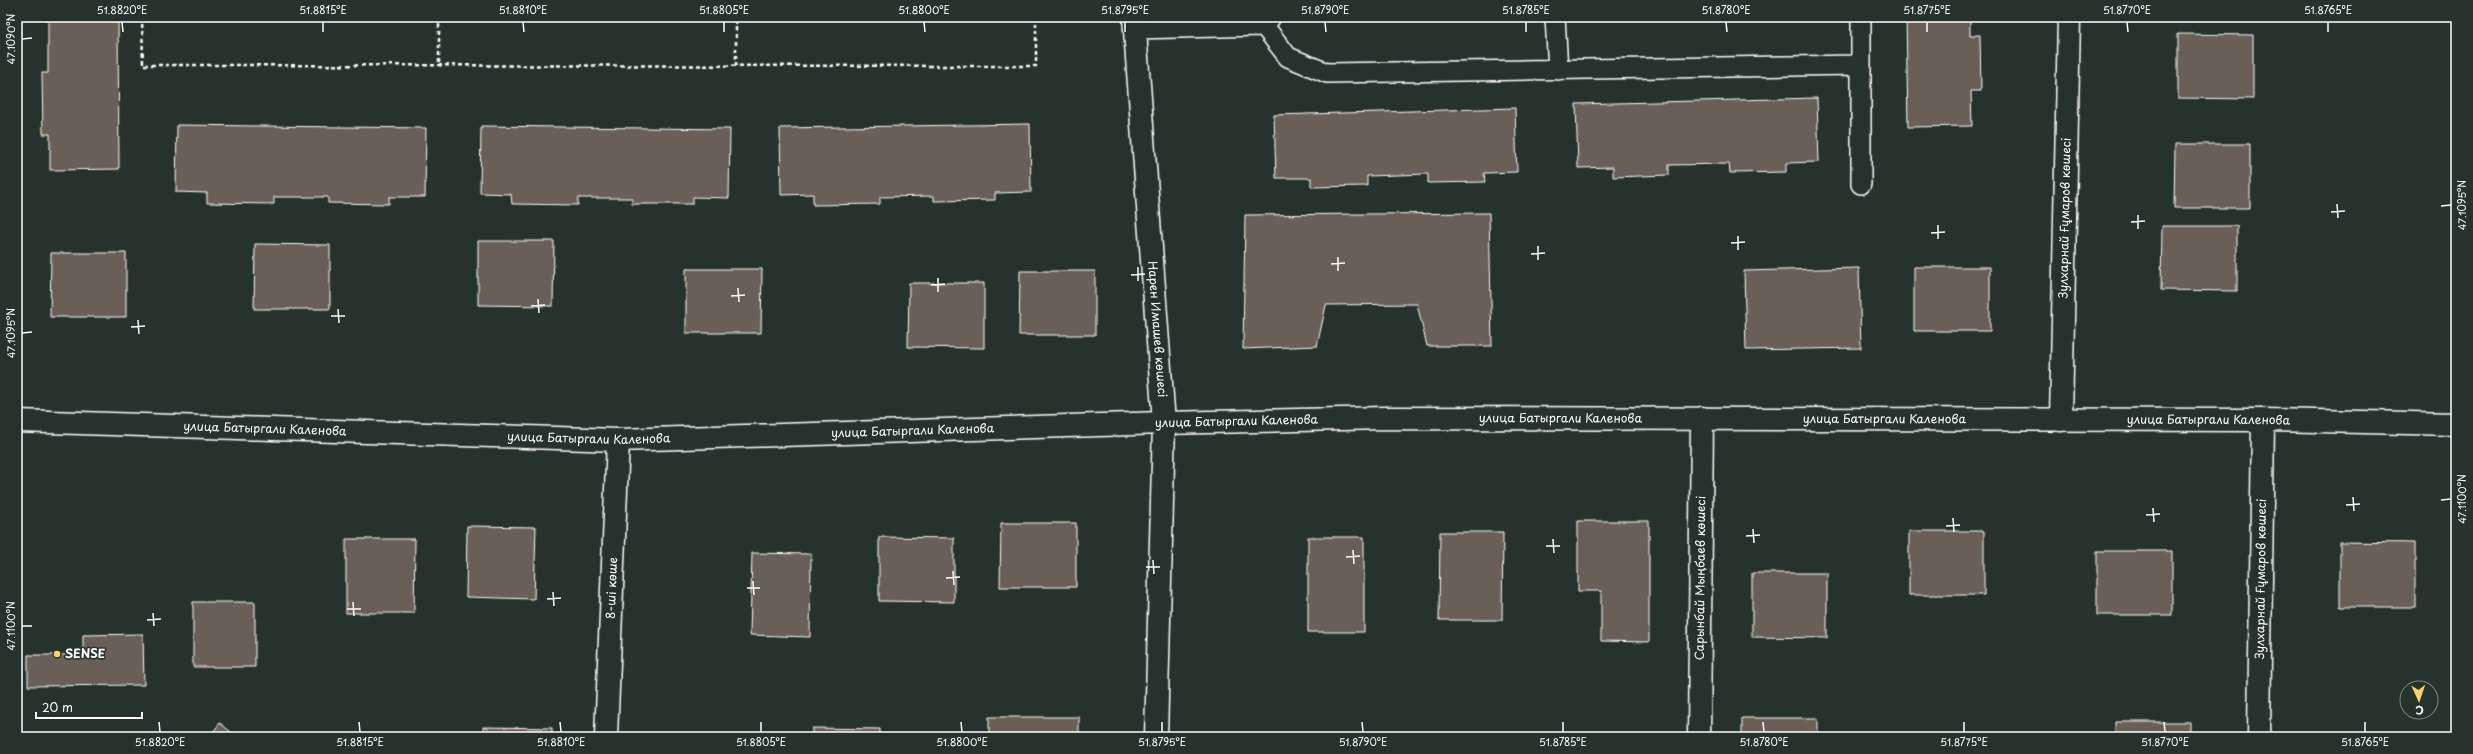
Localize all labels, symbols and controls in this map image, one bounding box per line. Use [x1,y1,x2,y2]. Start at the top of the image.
text: 51.8820°E [97,2,147,17]
text: 51.8815°E [299,2,347,17]
text: 51.8810°E [499,2,547,17]
text: 51.8805°E [699,2,749,17]
text: 51.8800°E [898,2,950,17]
text: 51.8795°E [1101,2,1149,17]
text: 51.8790°E [1301,2,1349,17]
text: 51.8785°E [1502,2,1550,17]
text: 51.8780°E [1701,2,1751,17]
text: 51.8775°E [1903,2,1951,17]
text: 51.8770°E [2103,2,2151,17]
text: 51.8765°E [2304,2,2352,17]
text: 47.1090°N [3,13,18,64]
street label: Зулхарнай Ғұмаров көшесі [2053,138,2075,298]
text: 47.1095°N [2454,180,2469,230]
street label: Нарен Имашев көшесi [1144,260,1172,398]
text: 47.1095°N [3,308,18,358]
street label: улица Батыргали Каленова [1479,408,1643,427]
street label: улица Батыргали Каленова [1803,409,1967,427]
street label: улица Батыргали Каленова [1155,410,1319,431]
street label: улица Батыргали Каленова [2127,410,2291,429]
street label: улица Батыргали Каленова [183,416,347,439]
street label: улица Батыргали Каленова [831,418,995,441]
street label: улица Батыргали Каленова [507,427,671,448]
text: 47.1100°N [2454,474,2469,524]
street label: Сарынбай Мыңбаев көшесі [1690,496,1709,660]
street label: Зулхарнай Ғұмаров көшесі [2250,499,2270,659]
street label: 8-шi көше [601,557,621,619]
text: 47.1100°N [3,601,18,651]
place label: SENSE [65,644,106,662]
marker: SENSE [52,649,62,659]
north arrow [2399,680,2439,720]
scale bar [36,694,142,720]
text: 20 m [42,698,73,716]
text: С [2415,702,2424,719]
text: 51.8820°E [135,734,185,749]
text: 51.8815°E [336,734,384,749]
text: 51.8810°E [537,734,585,749]
text: 51.8805°E [736,734,786,749]
text: 51.8800°E [936,734,988,749]
text: 51.8795°E [1138,734,1186,749]
text: 51.8790°E [1339,734,1387,749]
text: 51.8785°E [1539,734,1587,749]
text: 51.8780°E [1739,734,1789,749]
text: 51.8775°E [1940,734,1988,749]
text: 51.8770°E [2141,734,2189,749]
text: 51.8765°E [2341,734,2389,749]

